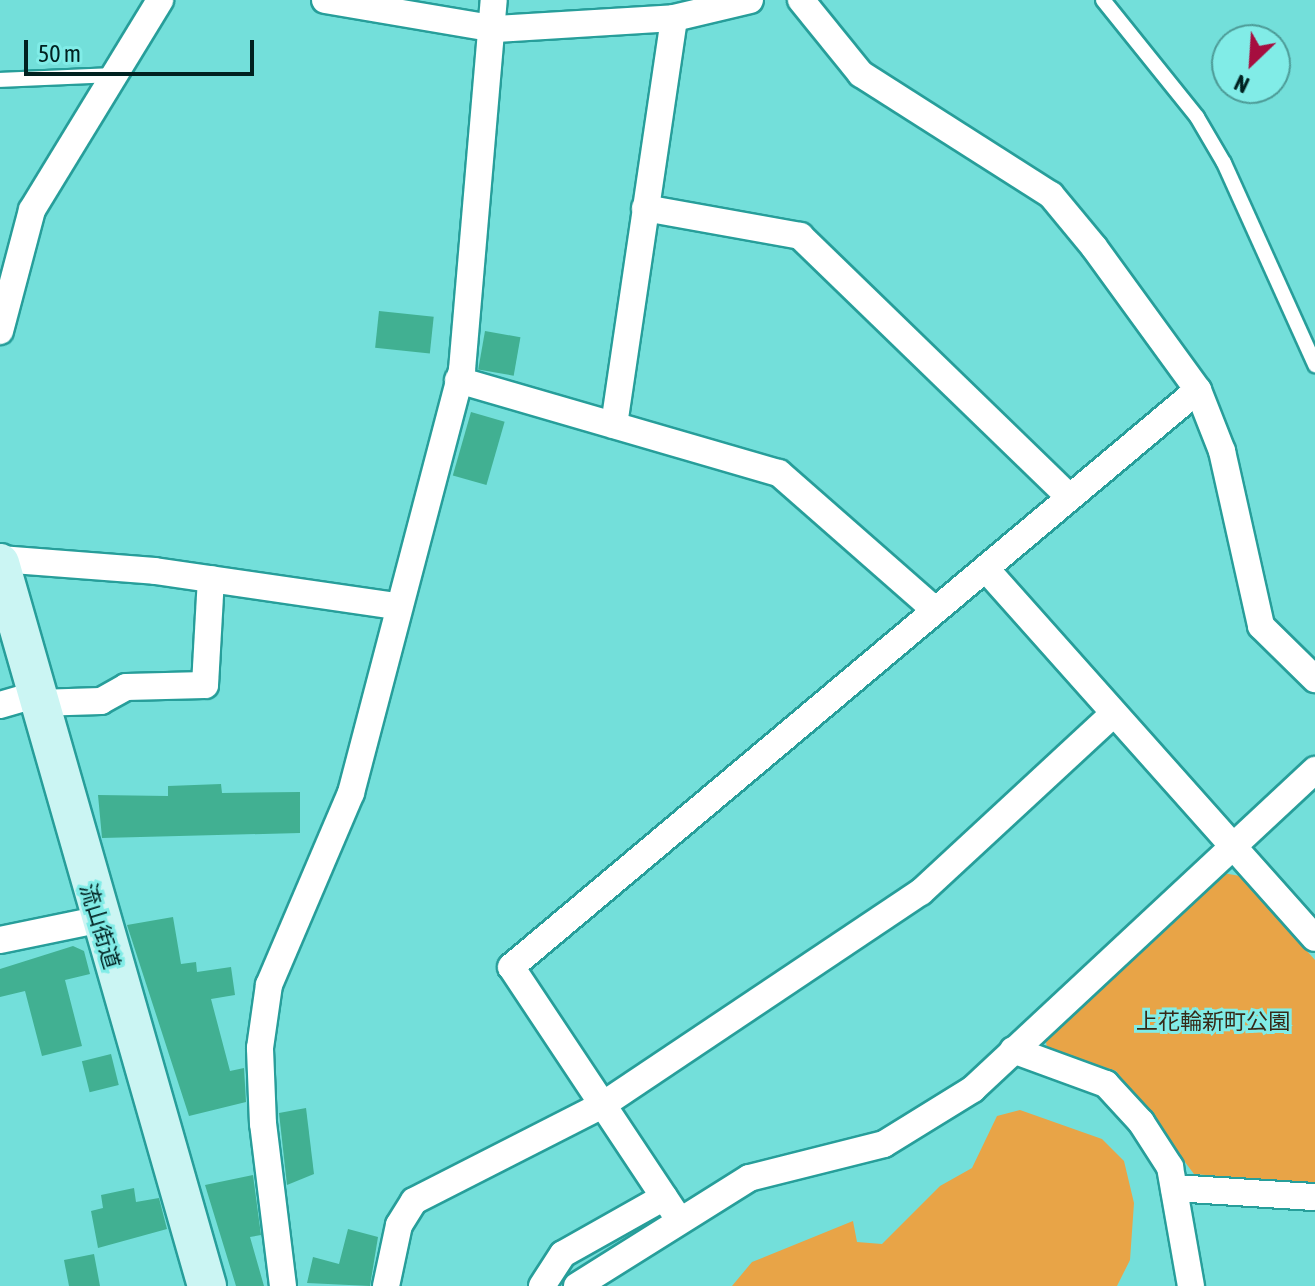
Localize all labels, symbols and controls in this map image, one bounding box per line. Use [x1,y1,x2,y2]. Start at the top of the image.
scale bar [28,24,258,74]
north arrow [1211,24,1291,104]
text: 50 m [38,40,81,67]
text: N [1230,69,1253,98]
street label: 流山街道 [75,880,125,972]
park label: 上花輪新町公園 [1136,1009,1290,1035]

